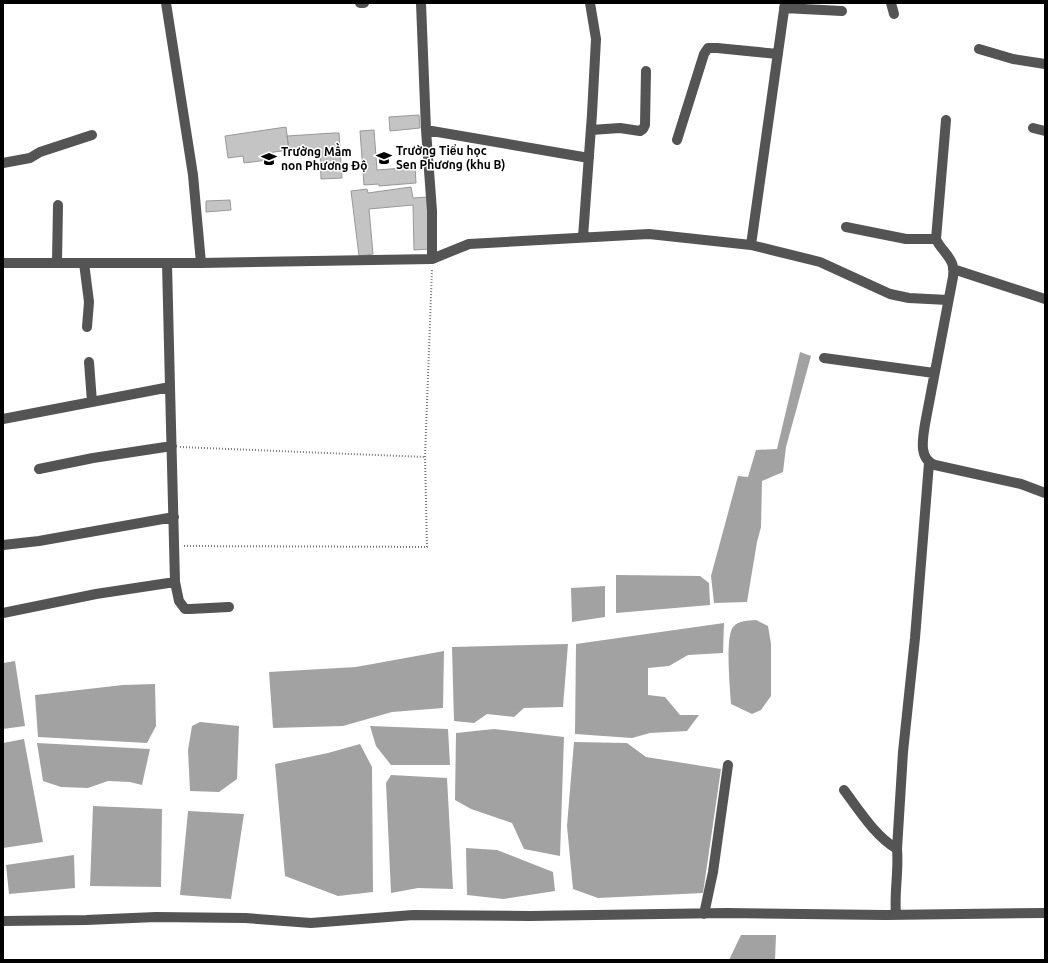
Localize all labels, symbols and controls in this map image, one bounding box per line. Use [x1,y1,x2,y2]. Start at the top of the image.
place label: Trường Mầm non Phương Độ [281,142,367,172]
place label: Trường Tiểu học Sen Phương (khu B) [396,144,506,172]
school or university icon: Trường Tiểu học Sen Phương (khu B) [375,149,393,167]
school or university icon: Trường Mầm non Phương Độ [260,150,278,168]

